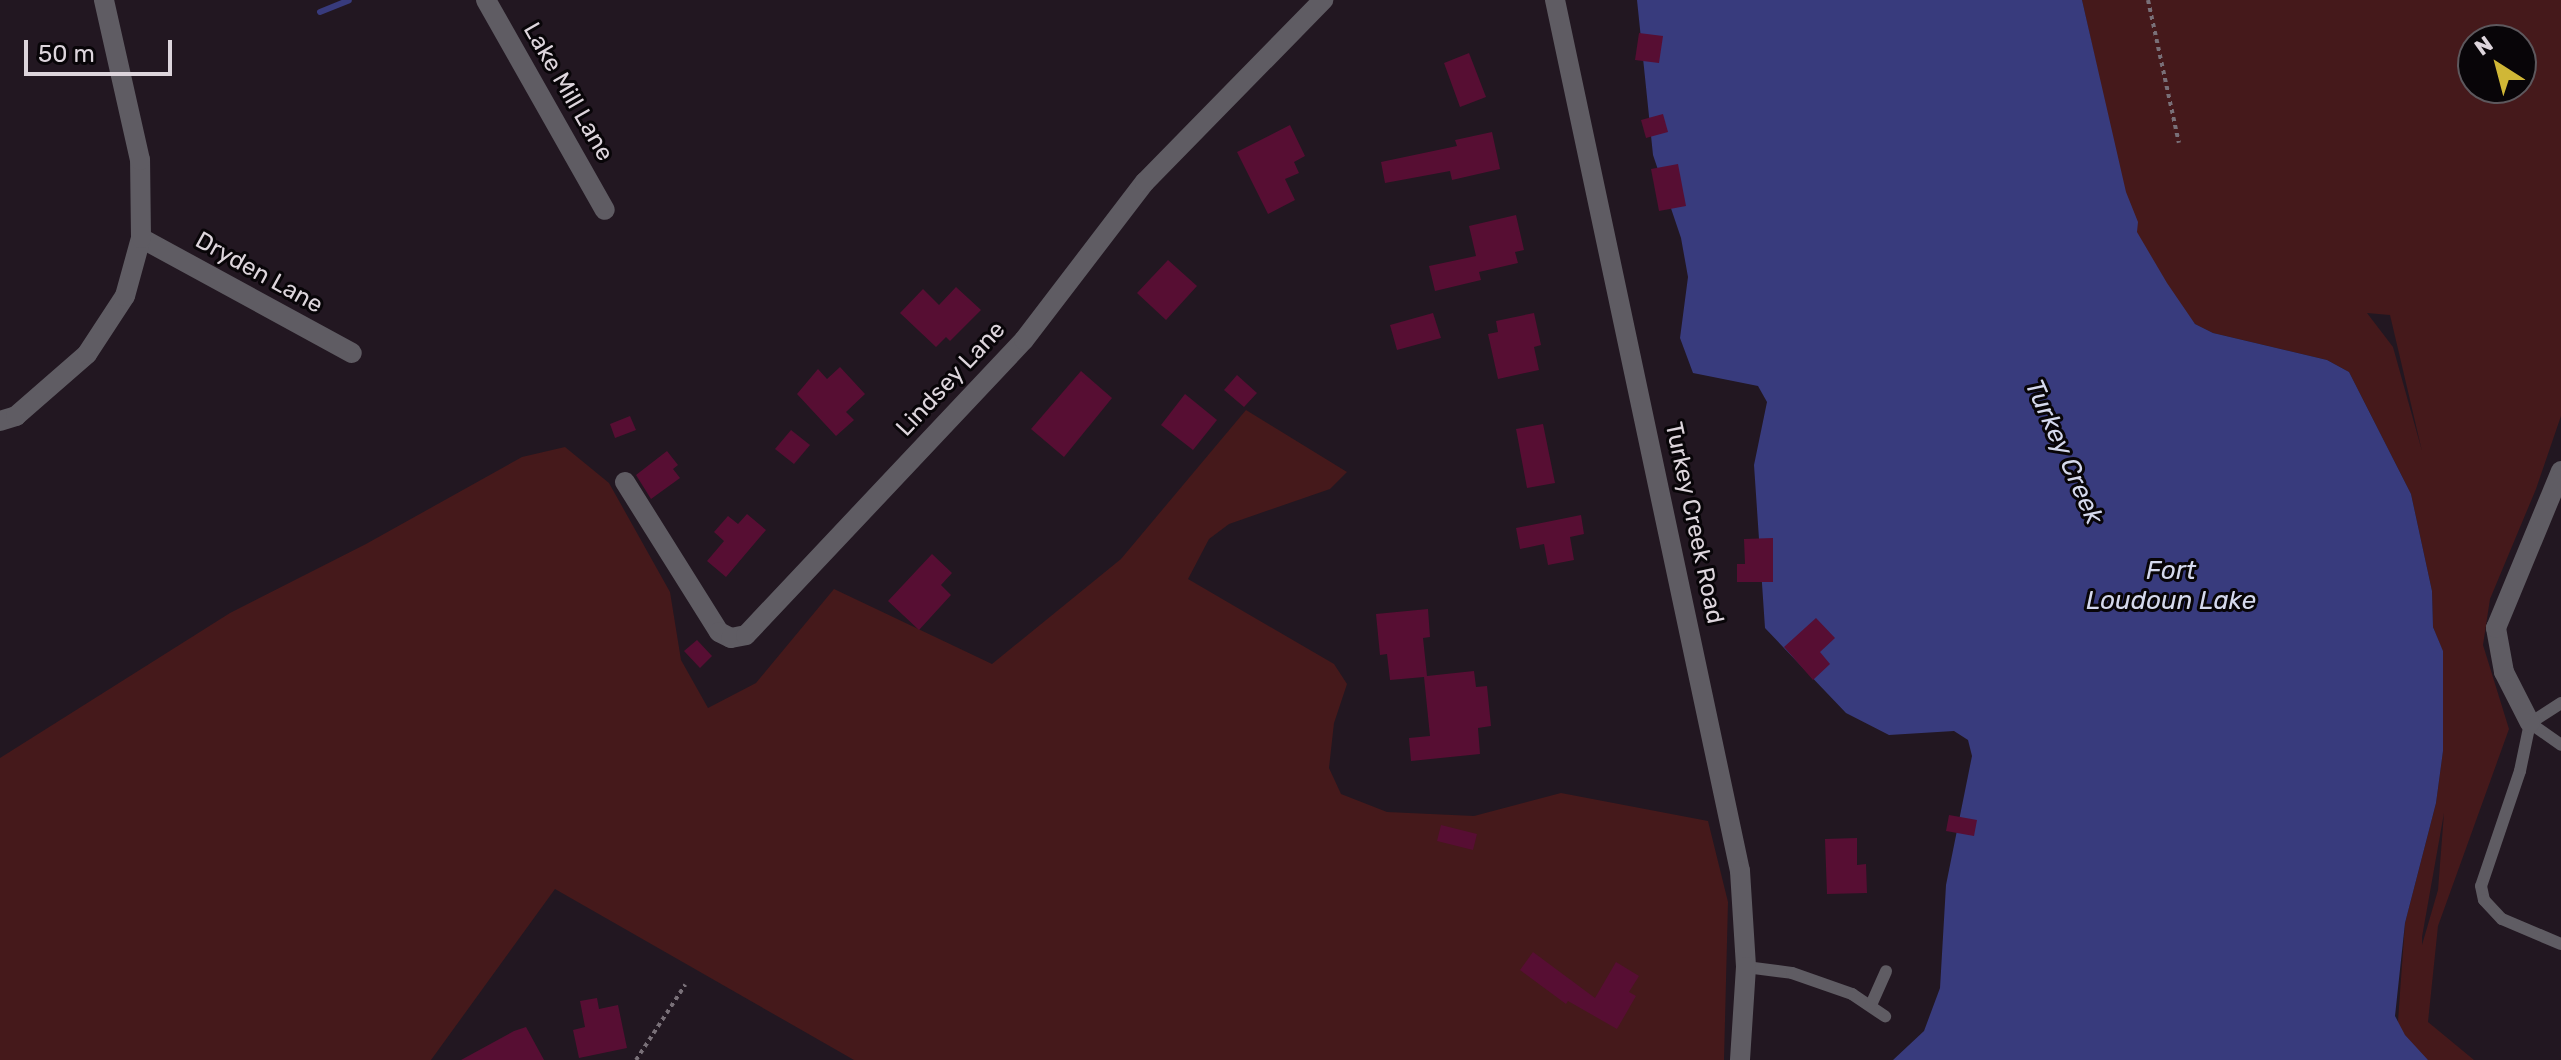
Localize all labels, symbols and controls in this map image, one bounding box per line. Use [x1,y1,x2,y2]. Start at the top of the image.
street label: Lake Mill Lane [517,18,619,166]
scale bar [28,24,176,74]
north arrow [2457,24,2537,104]
text: N [2469,30,2498,61]
text: 50 m [38,40,95,68]
street label: Dryden Lane [190,226,328,320]
street label: Lindsey Lane [890,315,1012,443]
water label: Turkey Creek [2018,374,2110,530]
street label: Turkey Creek Road [1658,419,1730,627]
water label: Fort Loudoun Lake [2086,555,2256,616]

